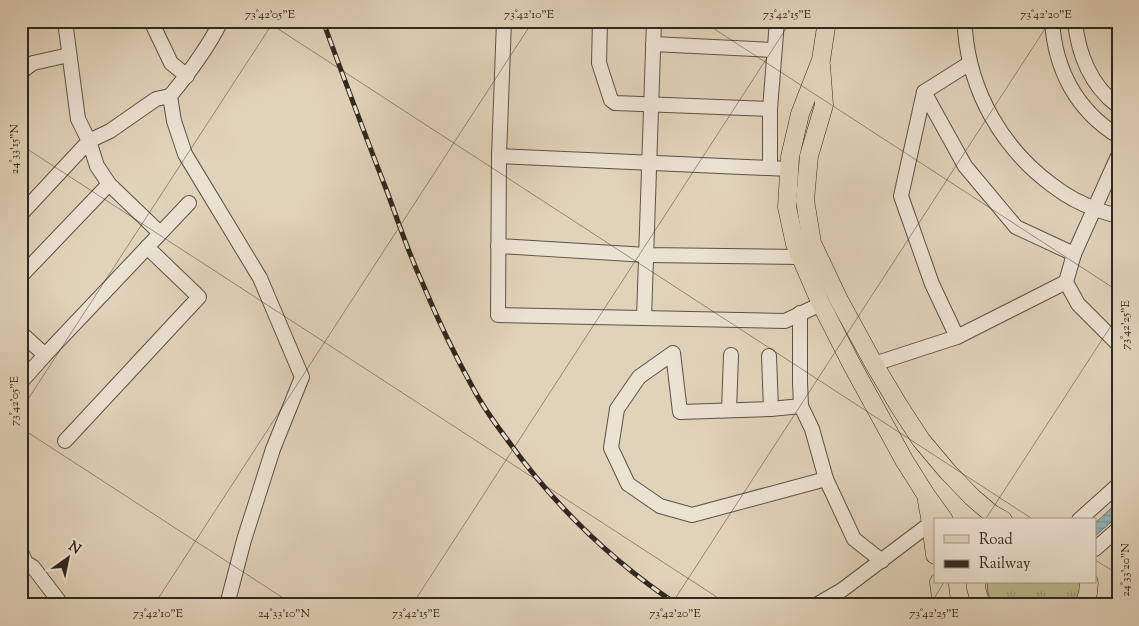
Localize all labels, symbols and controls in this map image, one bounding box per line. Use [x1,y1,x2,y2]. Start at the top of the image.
text: 73°42'05"E [245,6,296,24]
text: 73°42'10"E [504,6,555,24]
text: 73°42'15"E [763,6,812,24]
text: 73°42'20"E [1020,6,1073,24]
text: 24°33'15"N [6,123,24,174]
text: 73°42'25"E [1117,299,1135,350]
text: 73°42'05"E [6,375,24,426]
legend [934,518,1096,584]
text: Road [979,530,1013,551]
north arrow [42,534,92,584]
text: N [64,537,84,560]
text: 24°33'20"N [1117,543,1135,597]
text: Railway [979,554,1031,575]
text: 73°42'10"E [133,605,184,623]
text: 24°33'10"N [258,605,310,623]
text: 73°42'15"E [392,605,441,623]
text: 73°42'20"E [649,605,702,623]
text: 73°42'25"E [909,605,960,623]

